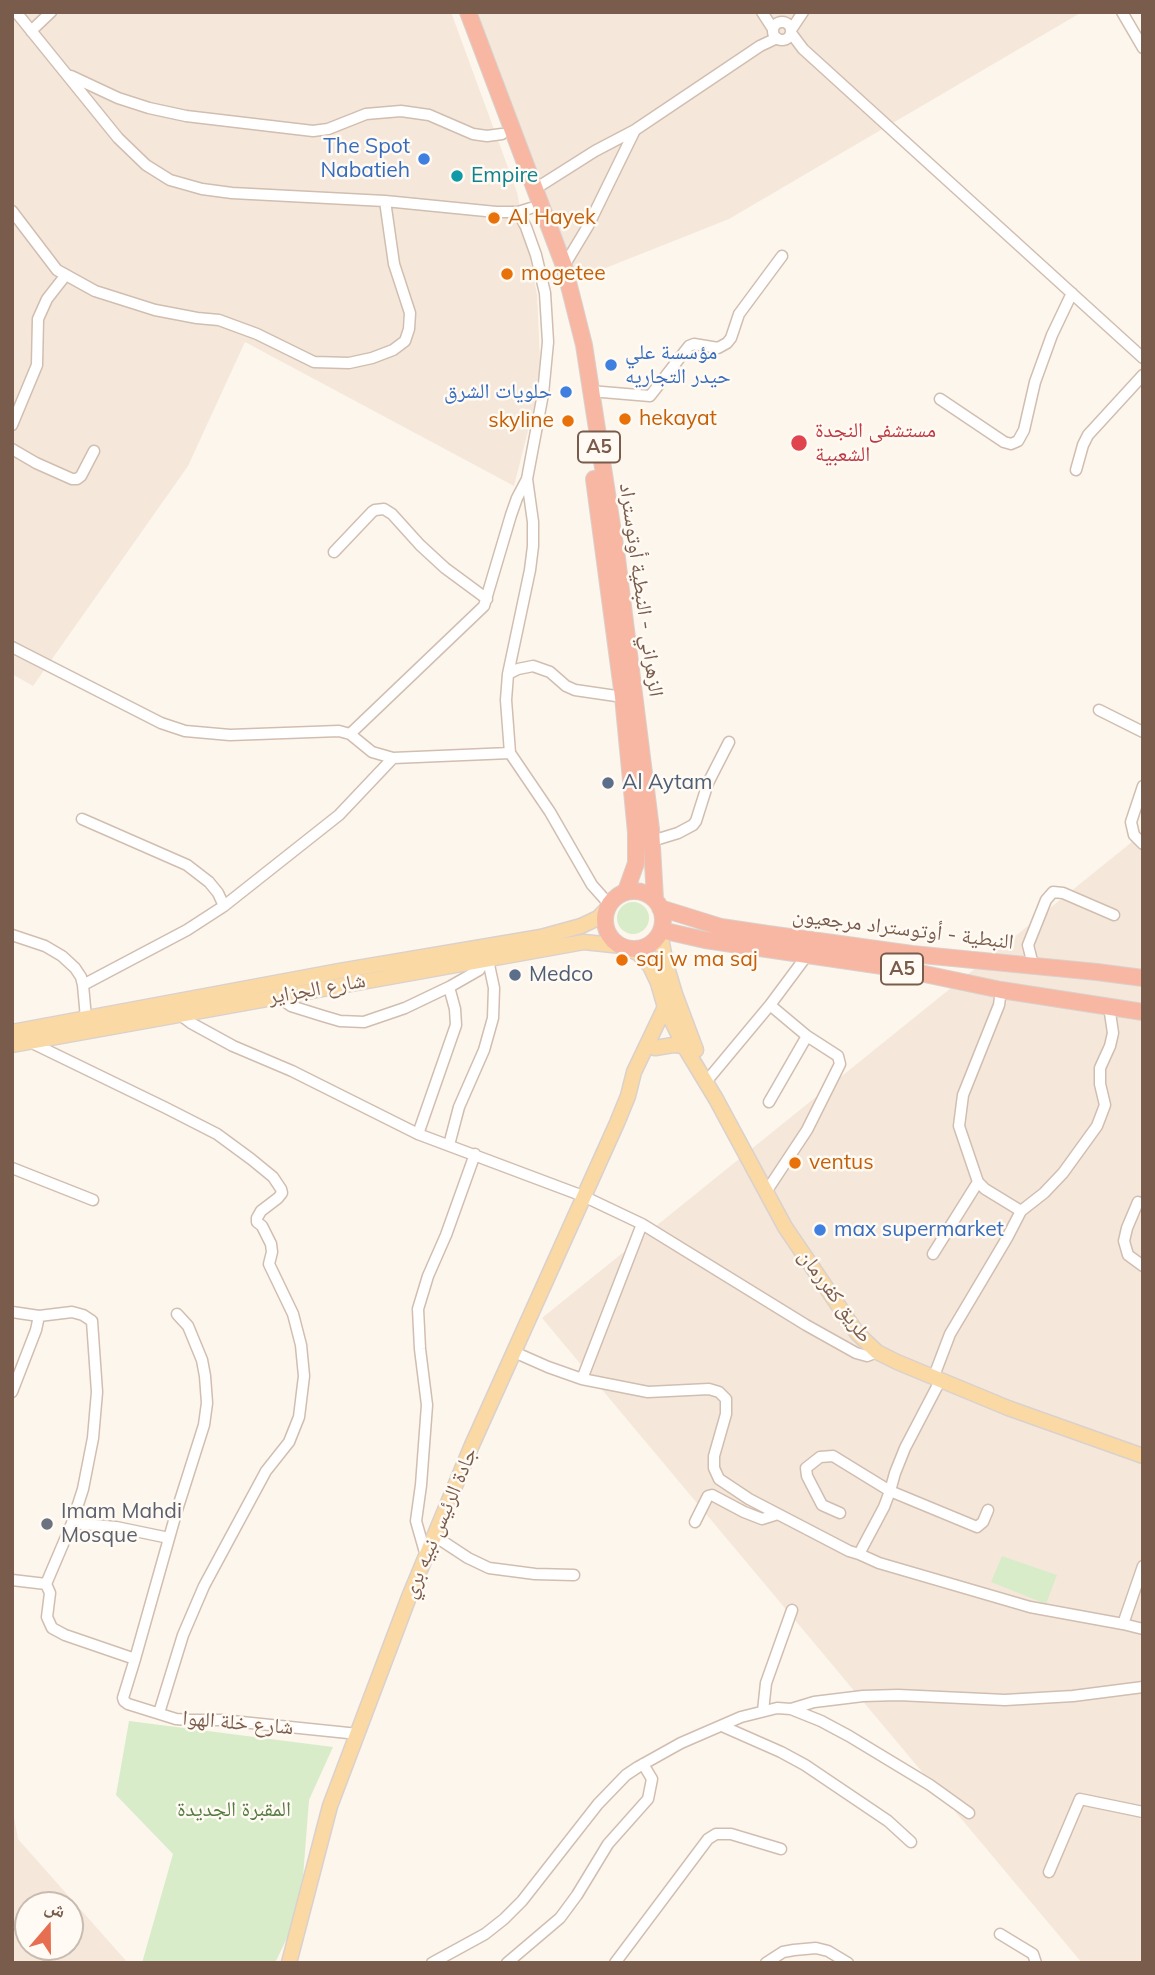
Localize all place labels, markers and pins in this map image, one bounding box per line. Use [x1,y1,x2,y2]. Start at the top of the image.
place label: The Spot Nabatieh [320,134,410,184]
marker: The Spot Nabatieh [416,151,432,167]
place label: Empire [471,163,538,189]
marker: Empire [449,168,465,184]
place label: Al Hayek [508,205,596,231]
marker: Al Hayek [486,210,502,226]
place label: mogetee [521,261,606,287]
marker: mogetee [499,266,515,282]
place label: مؤسسة علي حيدر التجاريه [625,340,731,390]
marker: مؤسسة علي حيدر التجاريه [603,357,619,373]
place label: حلويات الشرق [444,379,552,405]
marker: حلويات الشرق [558,384,574,400]
place label: hekayat [639,406,717,432]
place label: skyline [488,408,554,434]
marker: hekayat [617,411,633,427]
marker: skyline [560,413,576,429]
place label: مستشفى النجدة الشعبية [815,418,936,468]
marker: مستشفى النجدة الشعبية [789,433,809,453]
place label: Al Aytam [622,770,713,796]
marker: Al Aytam [600,775,616,791]
place label: saj w ma saj [636,947,758,973]
marker: saj w ma saj [614,952,630,968]
place label: Medco [529,962,593,988]
marker: Medco [507,967,523,983]
place label: ventus [809,1150,874,1176]
marker: ventus [787,1155,803,1171]
place label: max supermarket [834,1217,1004,1243]
marker: max supermarket [812,1222,828,1238]
place label: Imam Mahdi Mosque [61,1499,182,1549]
marker: Imam Mahdi Mosque [39,1516,55,1532]

